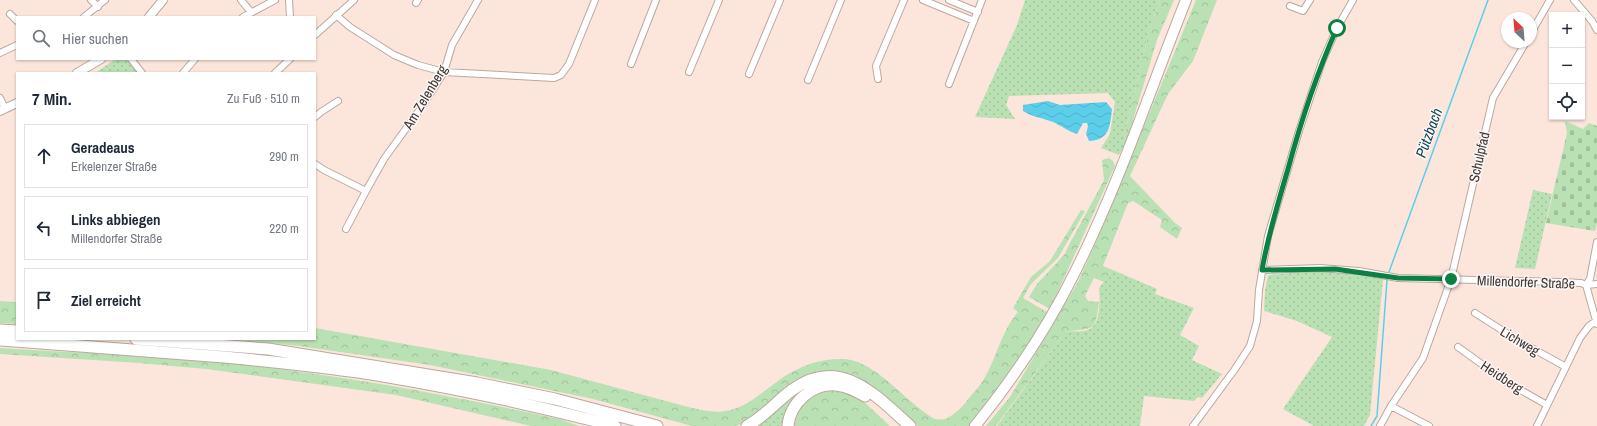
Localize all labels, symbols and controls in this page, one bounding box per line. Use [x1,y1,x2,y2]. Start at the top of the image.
north arrow [1501,12,1537,48]
map controls [1549,12,1585,120]
button: + [1549,12,1585,48]
search box [16,16,316,60]
route start [1328,19,1346,37]
icon: search [30,27,52,49]
text: Hier suchen [62,28,128,49]
button: − [1549,48,1585,84]
street label: Am Zelenberg [398,61,452,133]
button: locate [1549,84,1585,120]
text: 7 Min. [32,87,72,110]
text: Zu Fuß · 510 m [227,90,300,107]
water label: Pützbach [1410,105,1447,161]
street label: Schulpfad [1464,130,1494,184]
text: Geradeaus [71,137,135,158]
icon: ahead [33,145,55,167]
text: 290 m [269,148,299,165]
text: Erkelenzer Straße [71,158,157,175]
text: Links abbiegen [71,209,161,230]
icon: left [33,217,55,239]
text: 220 m [269,220,299,237]
text: Millendorfer Straße [71,230,162,247]
route end [1442,270,1460,288]
street label: Millendorfer Straße [1477,271,1575,293]
icon: arrive [33,289,55,311]
text: Ziel erreicht [71,290,141,311]
street label: Lichweg [1497,322,1543,360]
street label: Heidberg [1477,357,1527,398]

